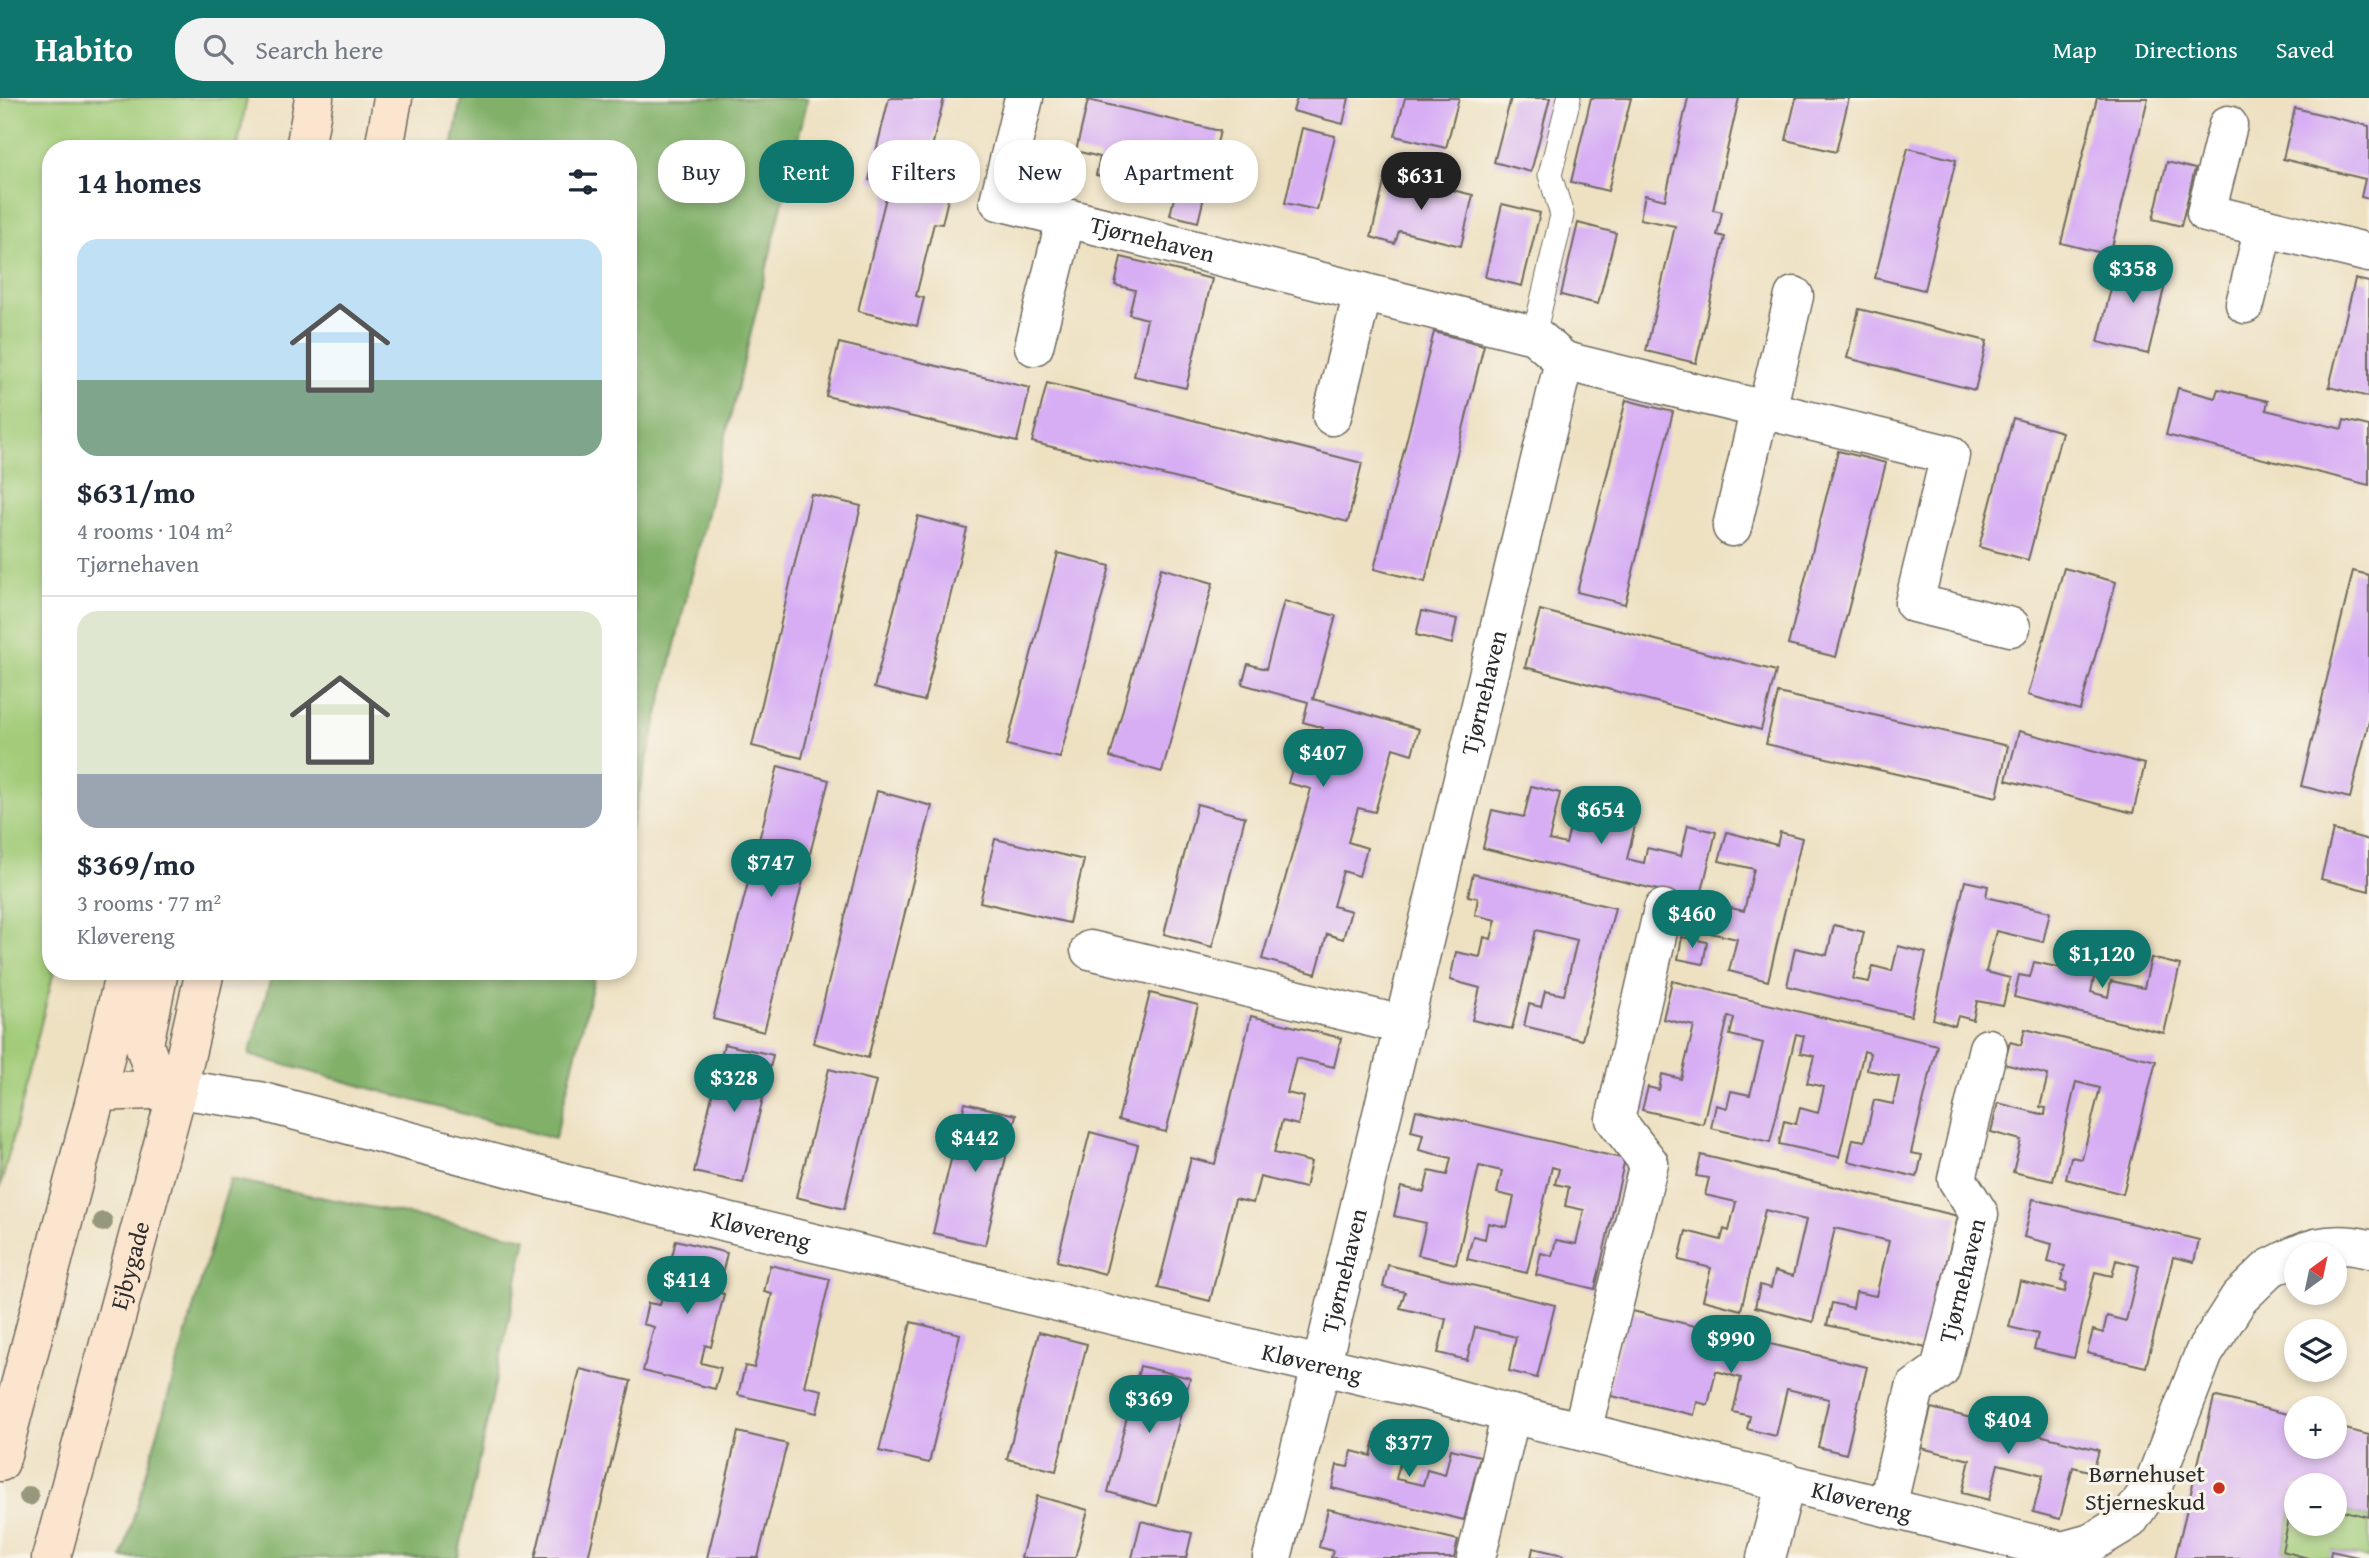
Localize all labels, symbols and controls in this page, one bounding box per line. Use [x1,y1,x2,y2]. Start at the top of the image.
search box [175,18,665,81]
text: Habito [35,25,133,73]
icon: search [199,30,237,68]
text: Search here [255,30,383,69]
text: Map [2053,32,2097,67]
text: Directions [2135,32,2238,67]
text: Saved [2276,32,2334,67]
chip: Buy [658,140,745,203]
chip: Rent [759,140,854,203]
chip: Filters [868,140,980,203]
chip: New [994,140,1086,203]
chip: Apartment [1100,140,1258,203]
pin: $631 [1380,152,1462,212]
text: $631 [1397,158,1445,191]
text: 14 homes [77,160,202,204]
icon: filters [564,163,602,201]
street label: Tjørnehaven [1086,206,1219,271]
pin: $358 [2092,246,2174,305]
text: $358 [2109,251,2157,284]
icon: home [277,285,403,411]
text: $631/mo [77,470,195,514]
text: 4 rooms · 104 m² [77,514,232,547]
text: Tjørnehaven [77,547,199,580]
street label: Tjørnehaven [1451,626,1516,758]
icon: home [277,657,403,783]
pin: $407 [1282,730,1364,789]
text: $407 [1299,735,1347,768]
pin: $654 [1560,786,1642,846]
text: $654 [1577,792,1625,825]
pin: $747 [730,840,812,899]
text: $369/mo [77,842,195,886]
text: $747 [747,845,795,878]
text: 3 rooms · 77 m² [77,886,221,919]
pin: $460 [1651,890,1733,950]
text: $460 [1668,896,1716,929]
text: Kløvereng [77,919,175,952]
pin: $1,120 [2045,930,2159,990]
text: $1,120 [2069,936,2135,969]
pin: $328 [693,1054,775,1114]
text: $328 [710,1060,758,1093]
pin: $442 [934,1114,1016,1174]
text: $442 [951,1120,999,1153]
street label: Kløvereng [707,1201,815,1259]
street label: Tjørnehaven [1312,1204,1376,1337]
street label: Tjørnehaven [1929,1214,1994,1347]
street label: Ejbygade [101,1217,158,1314]
north arrow [2284,1242,2347,1306]
map controls [2284,1242,2347,1536]
pin: $414 [646,1256,728,1316]
text: $414 [663,1262,711,1295]
pin: $990 [1690,1316,1772,1375]
button: layers [2284,1319,2347,1382]
text: $990 [1707,1321,1755,1354]
street label: Kløvereng [1258,1334,1366,1392]
pin: $369 [1108,1376,1190,1435]
text: $369 [1125,1381,1173,1414]
pin: $404 [1967,1396,2049,1456]
button: + [2284,1396,2347,1459]
text: $404 [1984,1402,2032,1435]
pin: $377 [1368,1420,1450,1479]
text: $377 [1385,1425,1433,1458]
place label: Børnehuset Stjerneskud [2085,1456,2206,1519]
street label: Kløvereng [1808,1471,1916,1530]
button: − [2284,1473,2347,1536]
marker: Børnehuset Stjerneskud [2211,1480,2227,1496]

